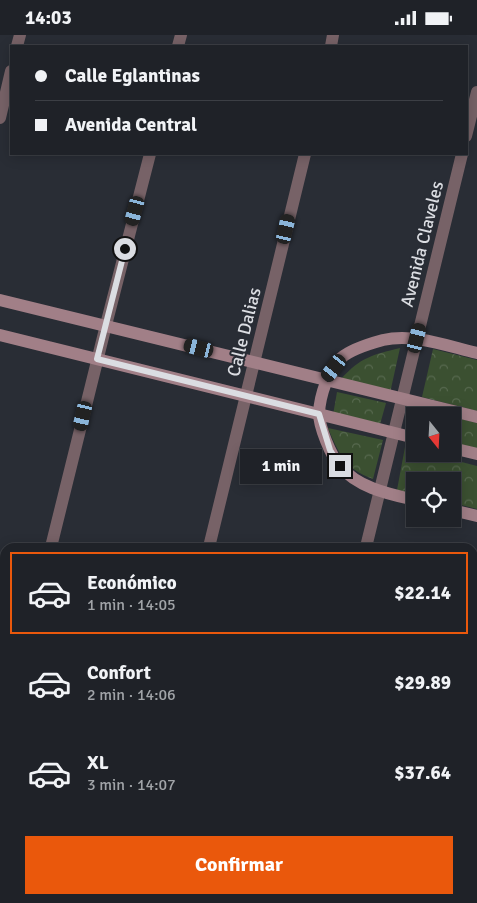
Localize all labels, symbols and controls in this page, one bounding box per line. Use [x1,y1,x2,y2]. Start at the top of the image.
text: 14:03 [25,6,72,30]
text: Calle Eglantinas [65,64,200,88]
text: Avenida Central [65,113,197,137]
street label: Avenida Claveles [396,179,448,309]
car [123,195,146,227]
car [275,213,296,245]
route start [114,238,136,260]
street label: Calle Dalias [222,285,266,379]
car [406,322,427,354]
car [182,337,215,359]
car [318,352,349,384]
car [72,400,93,432]
north arrow [406,407,461,463]
map controls [406,407,461,527]
callout: 1 min [240,449,322,483]
route end [329,455,351,477]
text: 1 min [262,456,300,476]
button: locate [406,472,461,527]
icon: car [27,571,72,616]
text: Económico [87,571,177,595]
text: $22.14 [394,581,451,605]
text: 1 min · 14:05 [87,595,176,615]
icon: car [27,661,72,706]
text: Confort [87,661,151,685]
text: $29.89 [394,671,451,695]
text: 2 min · 14:06 [87,685,176,705]
icon: car [27,751,72,796]
text: XL [87,751,109,775]
text: $37.64 [394,761,451,785]
text: 3 min · 14:07 [87,775,176,795]
button: Confirmar [25,836,453,894]

